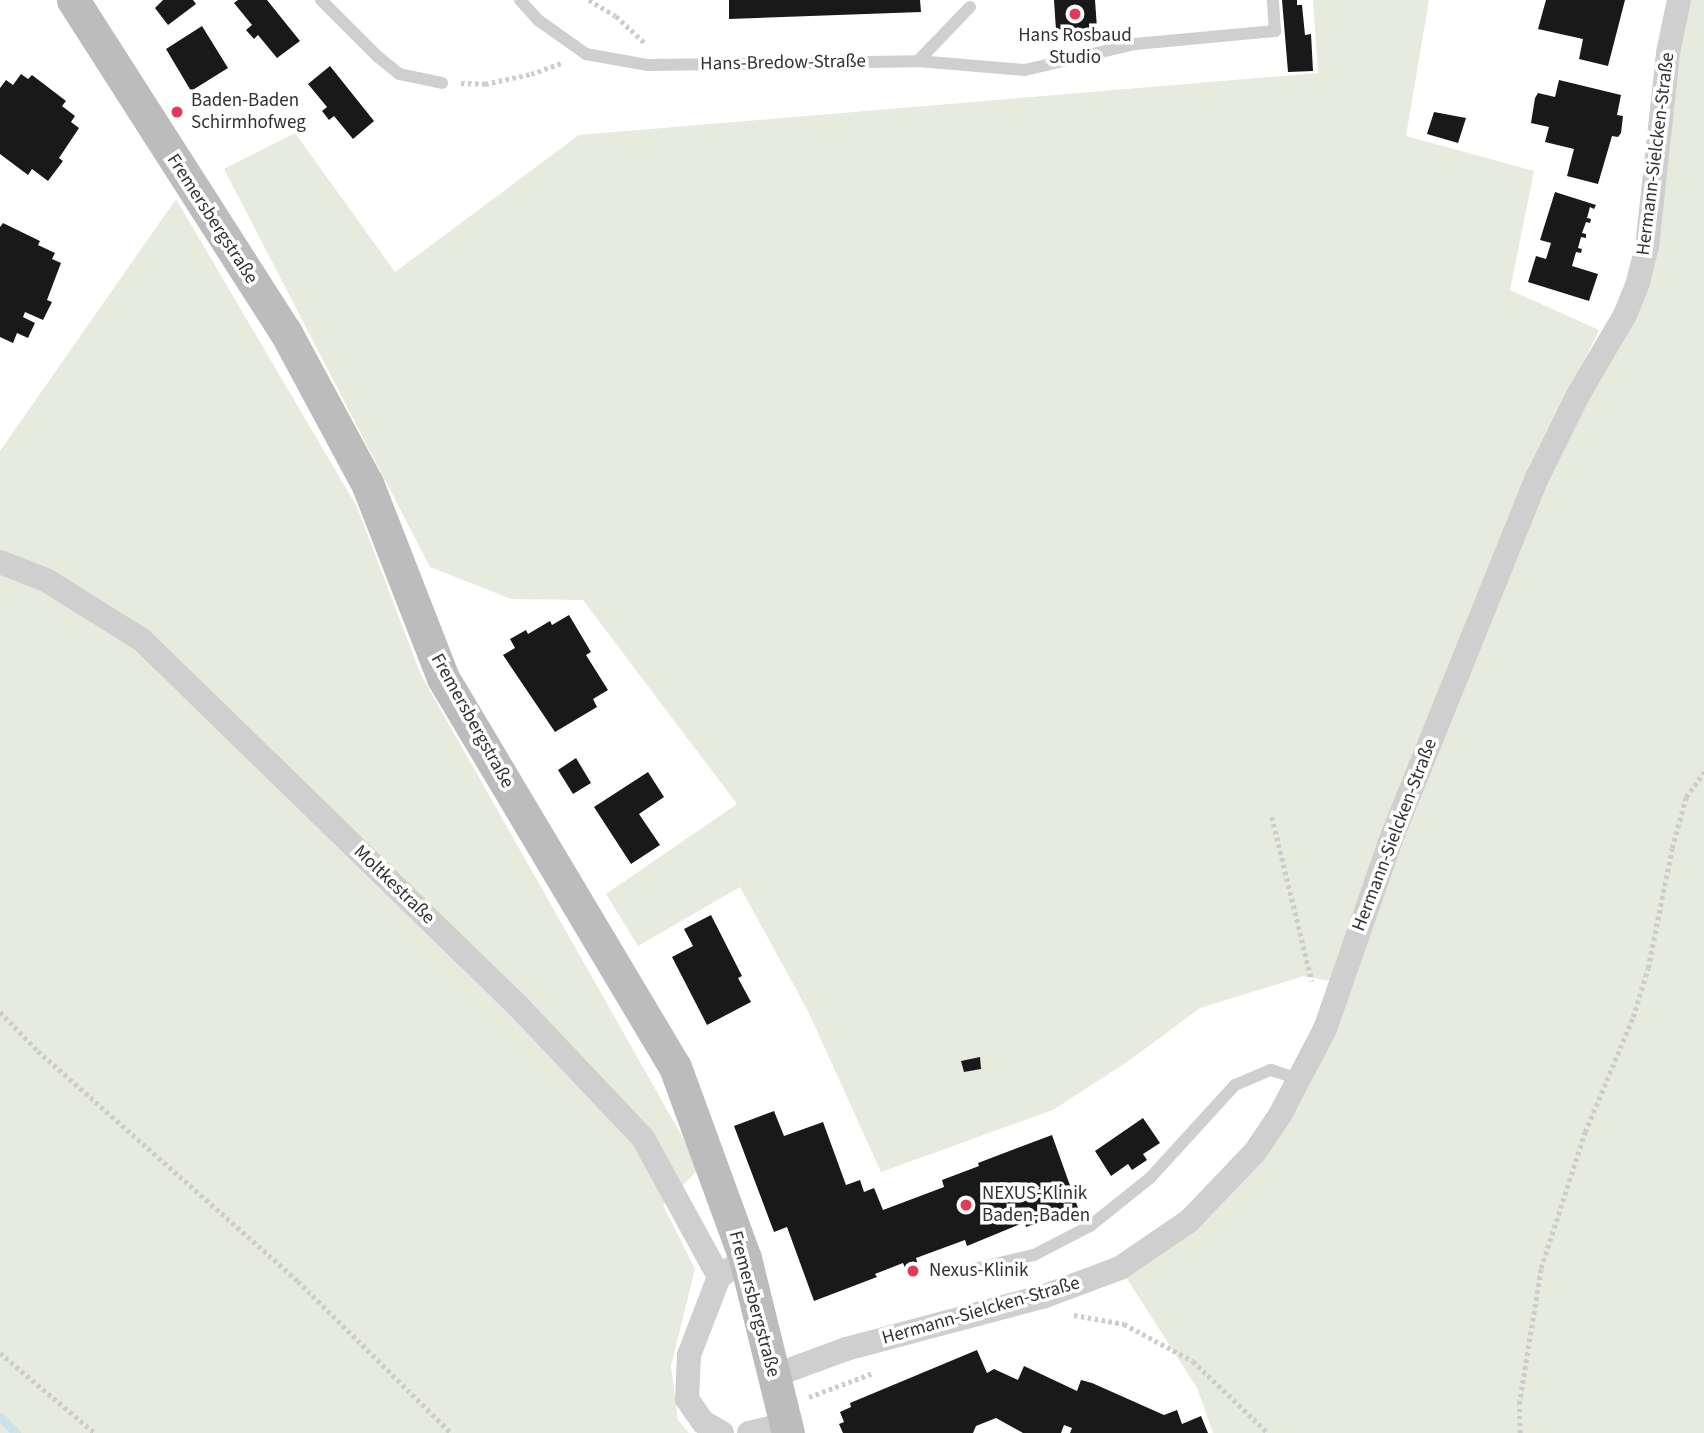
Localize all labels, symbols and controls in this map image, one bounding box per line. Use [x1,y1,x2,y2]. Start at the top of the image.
marker: Hans Rosbaud Studio [1067,6,1083,22]
place label: Hans Rosbaud Studio [1018,25,1132,69]
street label: Hans-Bredow-Straße [700,50,866,76]
street label: Hermann-Sielcken-Straße [1632,51,1680,257]
place label: Baden-Baden Schirmhofweg [191,90,306,134]
marker: Baden-Baden Schirmhofweg [169,104,185,120]
street label: Fremersbergstraße [161,150,263,288]
street label: Fremersbergstraße [426,650,518,792]
street label: Hermann-Sielcken-Straße [1348,735,1442,935]
street label: Moltkestraße [349,841,439,929]
place label: NEXUS-Klinik Baden-Baden [982,1183,1090,1227]
marker: NEXUS-Klinik Baden-Baden [956,1195,976,1215]
street label: Fremersbergstraße [724,1228,784,1380]
place label: Nexus-Klinik [929,1260,1028,1282]
marker: Nexus-Klinik [903,1261,923,1281]
street label: Hermann-Sielcken-Straße [880,1272,1082,1350]

